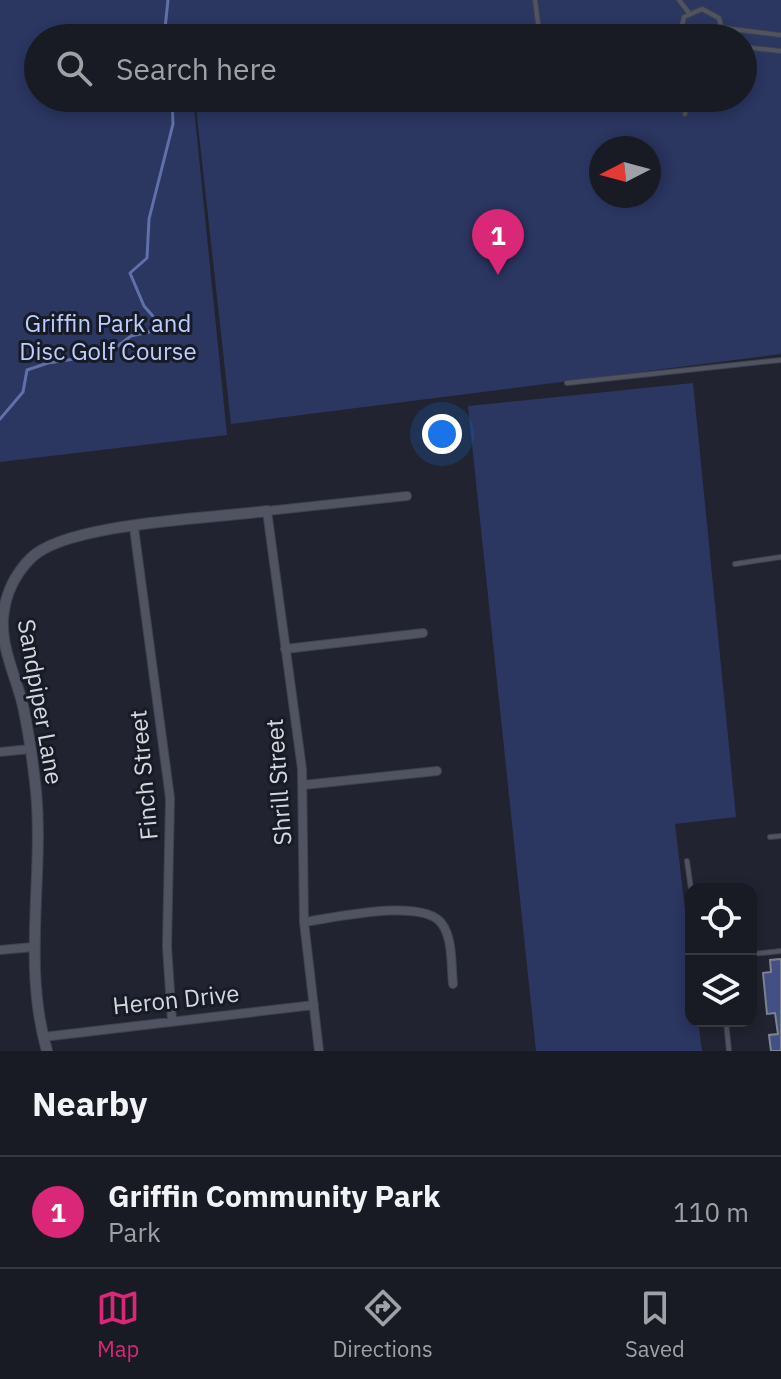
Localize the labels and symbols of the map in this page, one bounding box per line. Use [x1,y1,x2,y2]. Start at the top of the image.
north arrow [589,136,661,208]
pin: 1 [472,209,524,275]
park label: Griffin Park and Disc Golf Course [19,307,197,367]
your location [422,414,462,454]
street label: Sandpiper Lane [11,617,71,787]
street label: Finch Street [121,709,165,841]
street label: Shrill Street [258,718,298,846]
street label: Heron Drive [111,976,241,1022]

